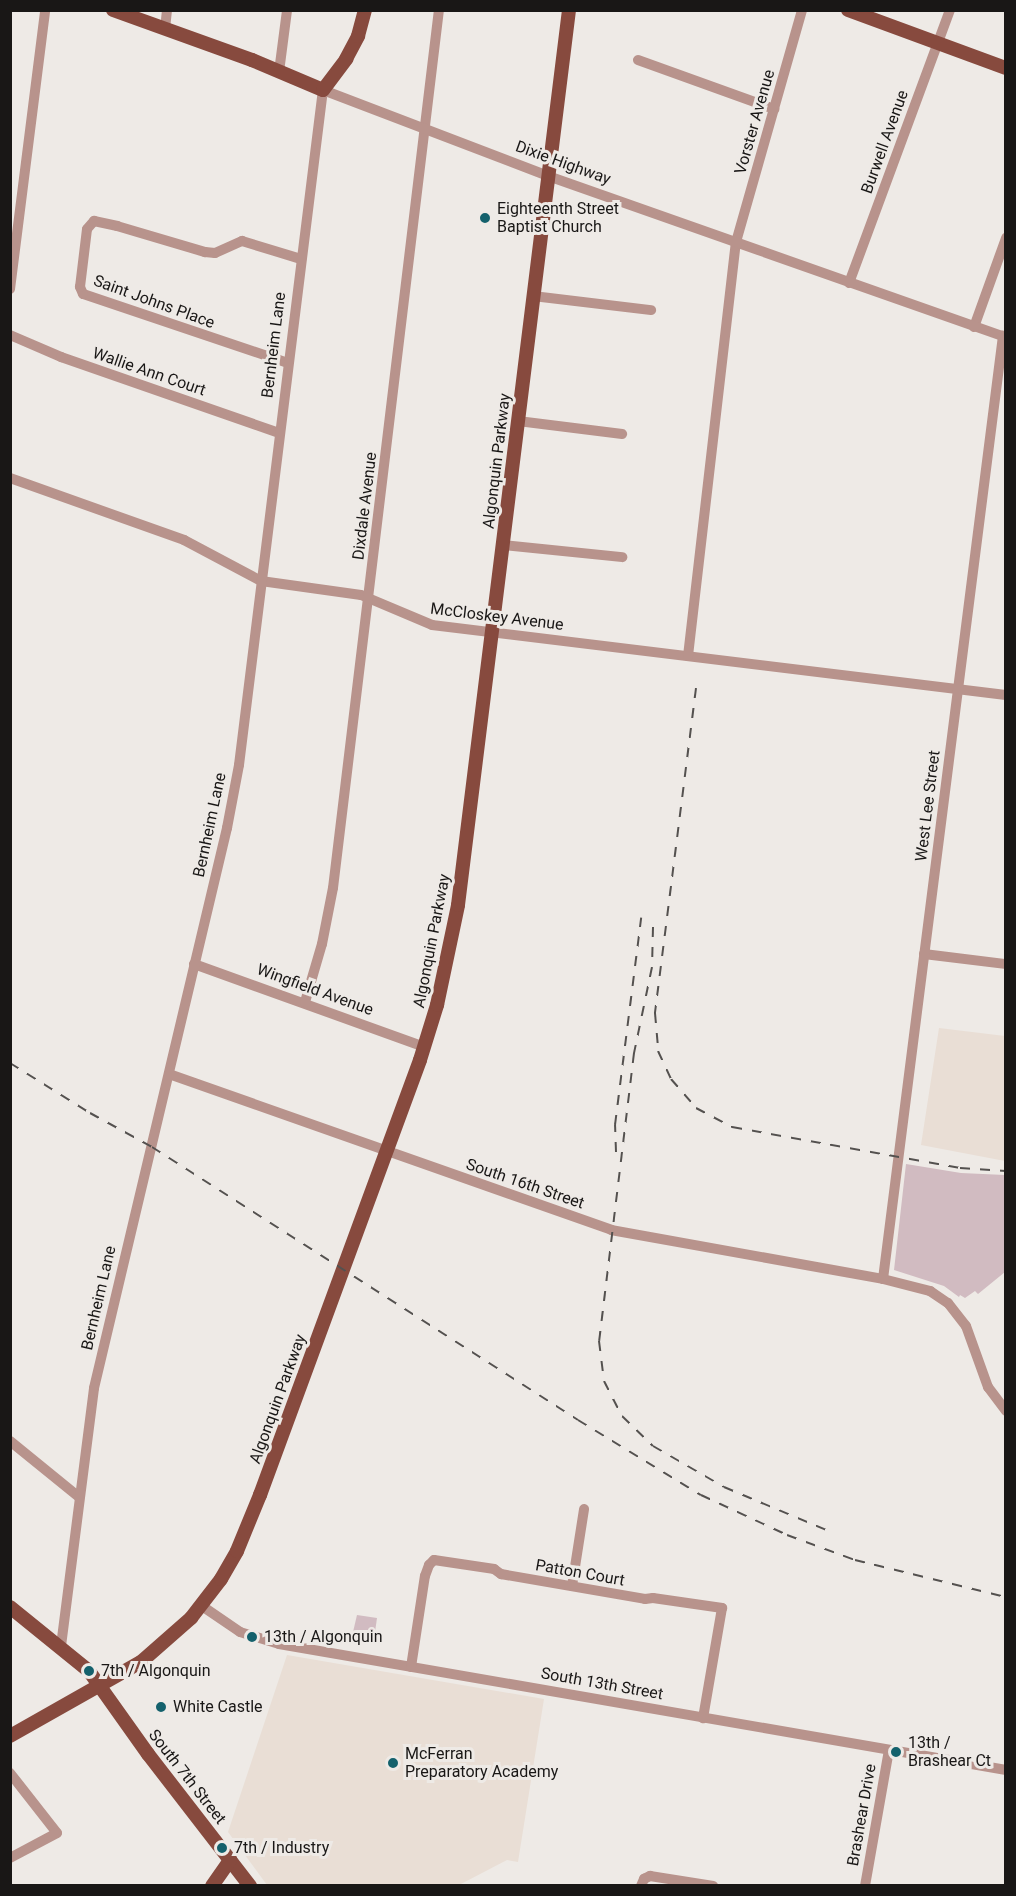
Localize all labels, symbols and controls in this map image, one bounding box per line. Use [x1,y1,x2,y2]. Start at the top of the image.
street label: Vorster Avenue [731,67,779,177]
street label: Burwell Avenue [857,88,913,196]
street label: Dixie Highway [513,137,613,189]
place label: Eighteenth Street Baptist Church [497,199,619,237]
marker: Eighteenth Street Baptist Church [478,211,492,225]
street label: Saint Johns Place [91,271,217,333]
street label: Bernheim Lane [258,291,290,399]
street label: Wallie Ann Court [90,344,208,400]
street label: Algonquin Parkway [479,392,515,530]
street label: Dixdale Avenue [349,451,381,561]
street label: McCloskey Avenue [429,599,565,635]
street label: West Lee Street [912,749,944,863]
street label: Bernheim Lane [190,771,230,879]
street label: Algonquin Parkway [410,872,454,1010]
street label: Wingfield Avenue [254,960,376,1020]
street label: South 16th Street [463,1155,587,1213]
street label: Bernheim Lane [78,1244,120,1352]
street label: Algonquin Parkway [246,1332,310,1466]
street label: Patton Court [534,1556,626,1590]
place label: 13th / Algonquin [264,1627,382,1647]
marker: 13th / Algonquin [245,1630,259,1644]
place label: 7th / Algonquin [101,1661,210,1681]
marker: 7th / Algonquin [82,1664,96,1678]
street label: South 13th Street [539,1664,665,1704]
place label: White Castle [173,1697,263,1717]
marker: White Castle [154,1700,168,1714]
street label: South 7th Street [144,1726,230,1828]
place label: 13th / Brashear Ct [908,1733,991,1771]
place label: McFerran Preparatory Academy [405,1744,558,1782]
marker: 13th / Brashear Ct [889,1745,903,1759]
marker: McFerran Preparatory Academy [386,1756,400,1770]
street label: Brashear Drive [844,1762,880,1868]
place label: 7th / Industry [234,1838,329,1858]
marker: 7th / Industry [215,1841,229,1855]

